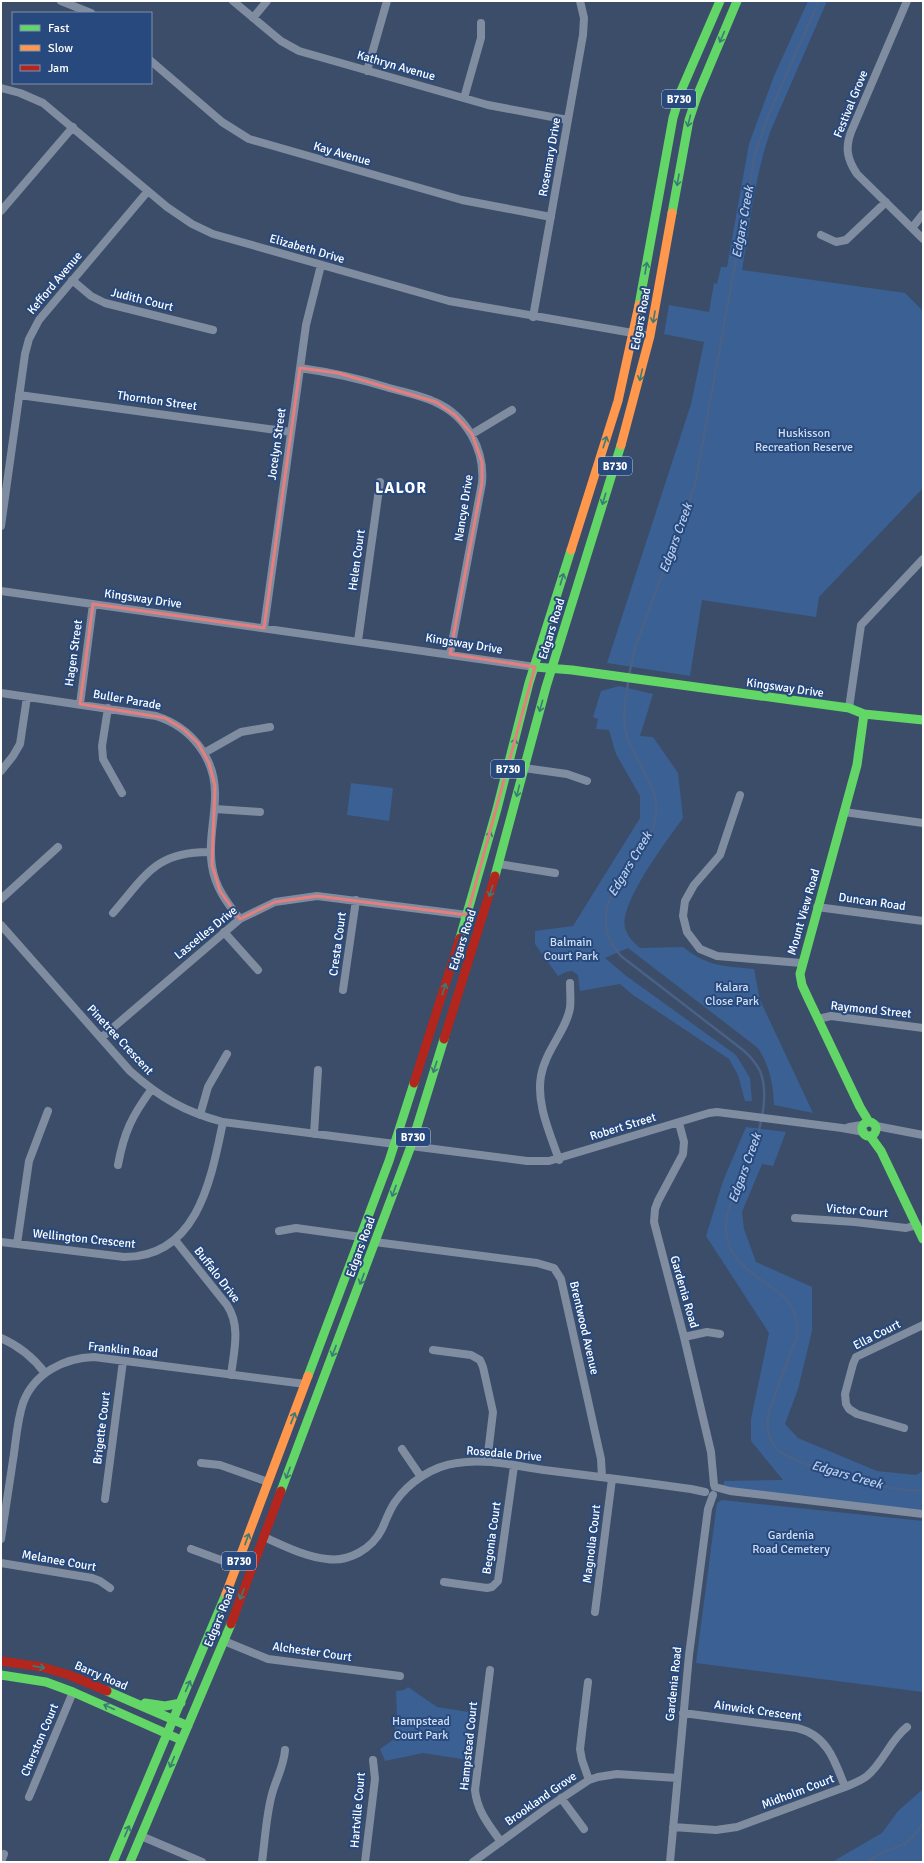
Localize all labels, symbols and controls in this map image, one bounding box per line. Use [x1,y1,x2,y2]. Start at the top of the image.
legend [12,12,152,84]
text: Fast [48,21,69,36]
one-way arrow [718,31,725,43]
text: Slow [48,41,73,56]
street label: Kathryn Avenue [355,48,437,84]
text: Jam [48,61,69,76]
street label: Festival Grove [831,68,871,140]
road number: B730 [662,90,696,108]
one-way arrow [685,114,692,127]
street label: Rosemary Drive [536,116,564,198]
street label: Kay Avenue [312,139,372,169]
one-way arrow [673,173,681,186]
water label: Edgars Creek [729,183,757,259]
street label: Elizabeth Drive [268,231,346,267]
street label: Kefford Avenue [24,248,86,318]
one-way arrow [642,262,650,275]
street label: Judith Court [109,285,175,315]
street label: Edgars Road [628,286,654,352]
one-way arrow [649,310,657,323]
one-way arrow [637,368,645,381]
street label: Thornton Street [116,388,198,414]
street label: Jocelyn Street [265,407,289,481]
park label: Huskisson Recreation Reserve [755,426,853,455]
one-way arrow [602,435,609,448]
road number: B730 [598,457,632,475]
street label: Nancye Drive [451,474,477,542]
district label: LALOR [375,478,427,498]
one-way arrow [600,492,607,505]
water label: Edgars Creek [656,500,696,575]
street label: Helen Court [345,528,369,592]
one-way arrow [559,573,566,586]
street label: Kingsway Drive [103,586,183,612]
street label: Edgars Road [536,596,568,662]
street label: Hagen Street [62,619,86,687]
street label: Kingsway Drive [424,630,504,658]
street label: Kingsway Drive [745,675,825,701]
street label: Buller Parade [92,687,162,713]
one-way arrow [537,699,545,712]
one-way arrow [511,738,518,751]
road number: B730 [491,760,525,778]
one-way arrow [514,784,522,797]
water label: Edgars Creek [604,827,656,899]
one-way arrow [486,831,493,844]
street label: Mount View Road [785,867,823,957]
one-way arrow [487,884,494,897]
street label: Duncan Road [838,890,906,914]
street label: Lascelles Drive [172,903,240,963]
street label: Edgars Road [446,908,480,972]
street label: Cresta Court [326,911,350,977]
park label: Balmain Court Park [544,935,598,964]
park label: Kalara Close Park [705,980,759,1009]
one-way arrow [441,983,448,996]
street label: Raymond Street [830,998,912,1022]
street label: Pinetree Crescent [84,1002,156,1078]
one-way arrow [431,1061,438,1074]
street label: Robert Street [588,1110,658,1144]
road number: B730 [396,1128,430,1146]
water label: Edgars Creek [725,1130,765,1205]
one-way arrow [390,1184,398,1196]
street label: Victor Court [825,1201,889,1221]
street label: Edgars Road [343,1215,379,1279]
street label: Wellington Crescent [32,1226,136,1252]
street label: Buffalo Drive [191,1244,243,1306]
street label: Gardenia Road [666,1254,702,1330]
one-way arrow [357,1272,365,1284]
street label: Brentwood Avenue [566,1280,602,1376]
street label: Ella Court [851,1317,903,1353]
street label: Franklin Road [87,1339,159,1361]
one-way arrow [330,1345,338,1357]
street label: Brigette Court [90,1391,114,1465]
one-way arrow [289,1412,297,1424]
street label: Rosedale Drive [466,1443,542,1465]
water label: Edgars Creek [810,1457,886,1493]
one-way arrow [284,1467,292,1479]
street label: Begonia Court [479,1501,505,1575]
street label: Magnolia Court [580,1504,604,1584]
park label: Gardenia Road Cemetery [752,1528,830,1557]
one-way arrow [244,1534,252,1546]
street label: Melanee Court [21,1547,97,1575]
road number: B730 [222,1552,256,1570]
street label: Edgars Road [201,1585,239,1649]
one-way arrow [237,1588,245,1600]
street label: Alchester Court [271,1639,353,1665]
street label: Gardenia Road [663,1646,685,1722]
street label: Barry Road [72,1658,130,1694]
one-way arrow [33,1663,46,1671]
one-way arrow [185,1680,192,1692]
street label: Ainwick Crescent [713,1697,803,1725]
street label: Cherston Court [18,1701,62,1779]
street label: Hampstead Court [457,1701,481,1791]
one-way arrow [103,1703,115,1710]
park label: Hampstead Court Park [392,1714,450,1743]
one-way arrow [168,1756,175,1768]
street label: Brookland Grove [502,1769,580,1829]
street label: Hartville Court [347,1771,369,1849]
street label: Midholm Court [760,1771,836,1813]
one-way arrow [123,1826,131,1838]

